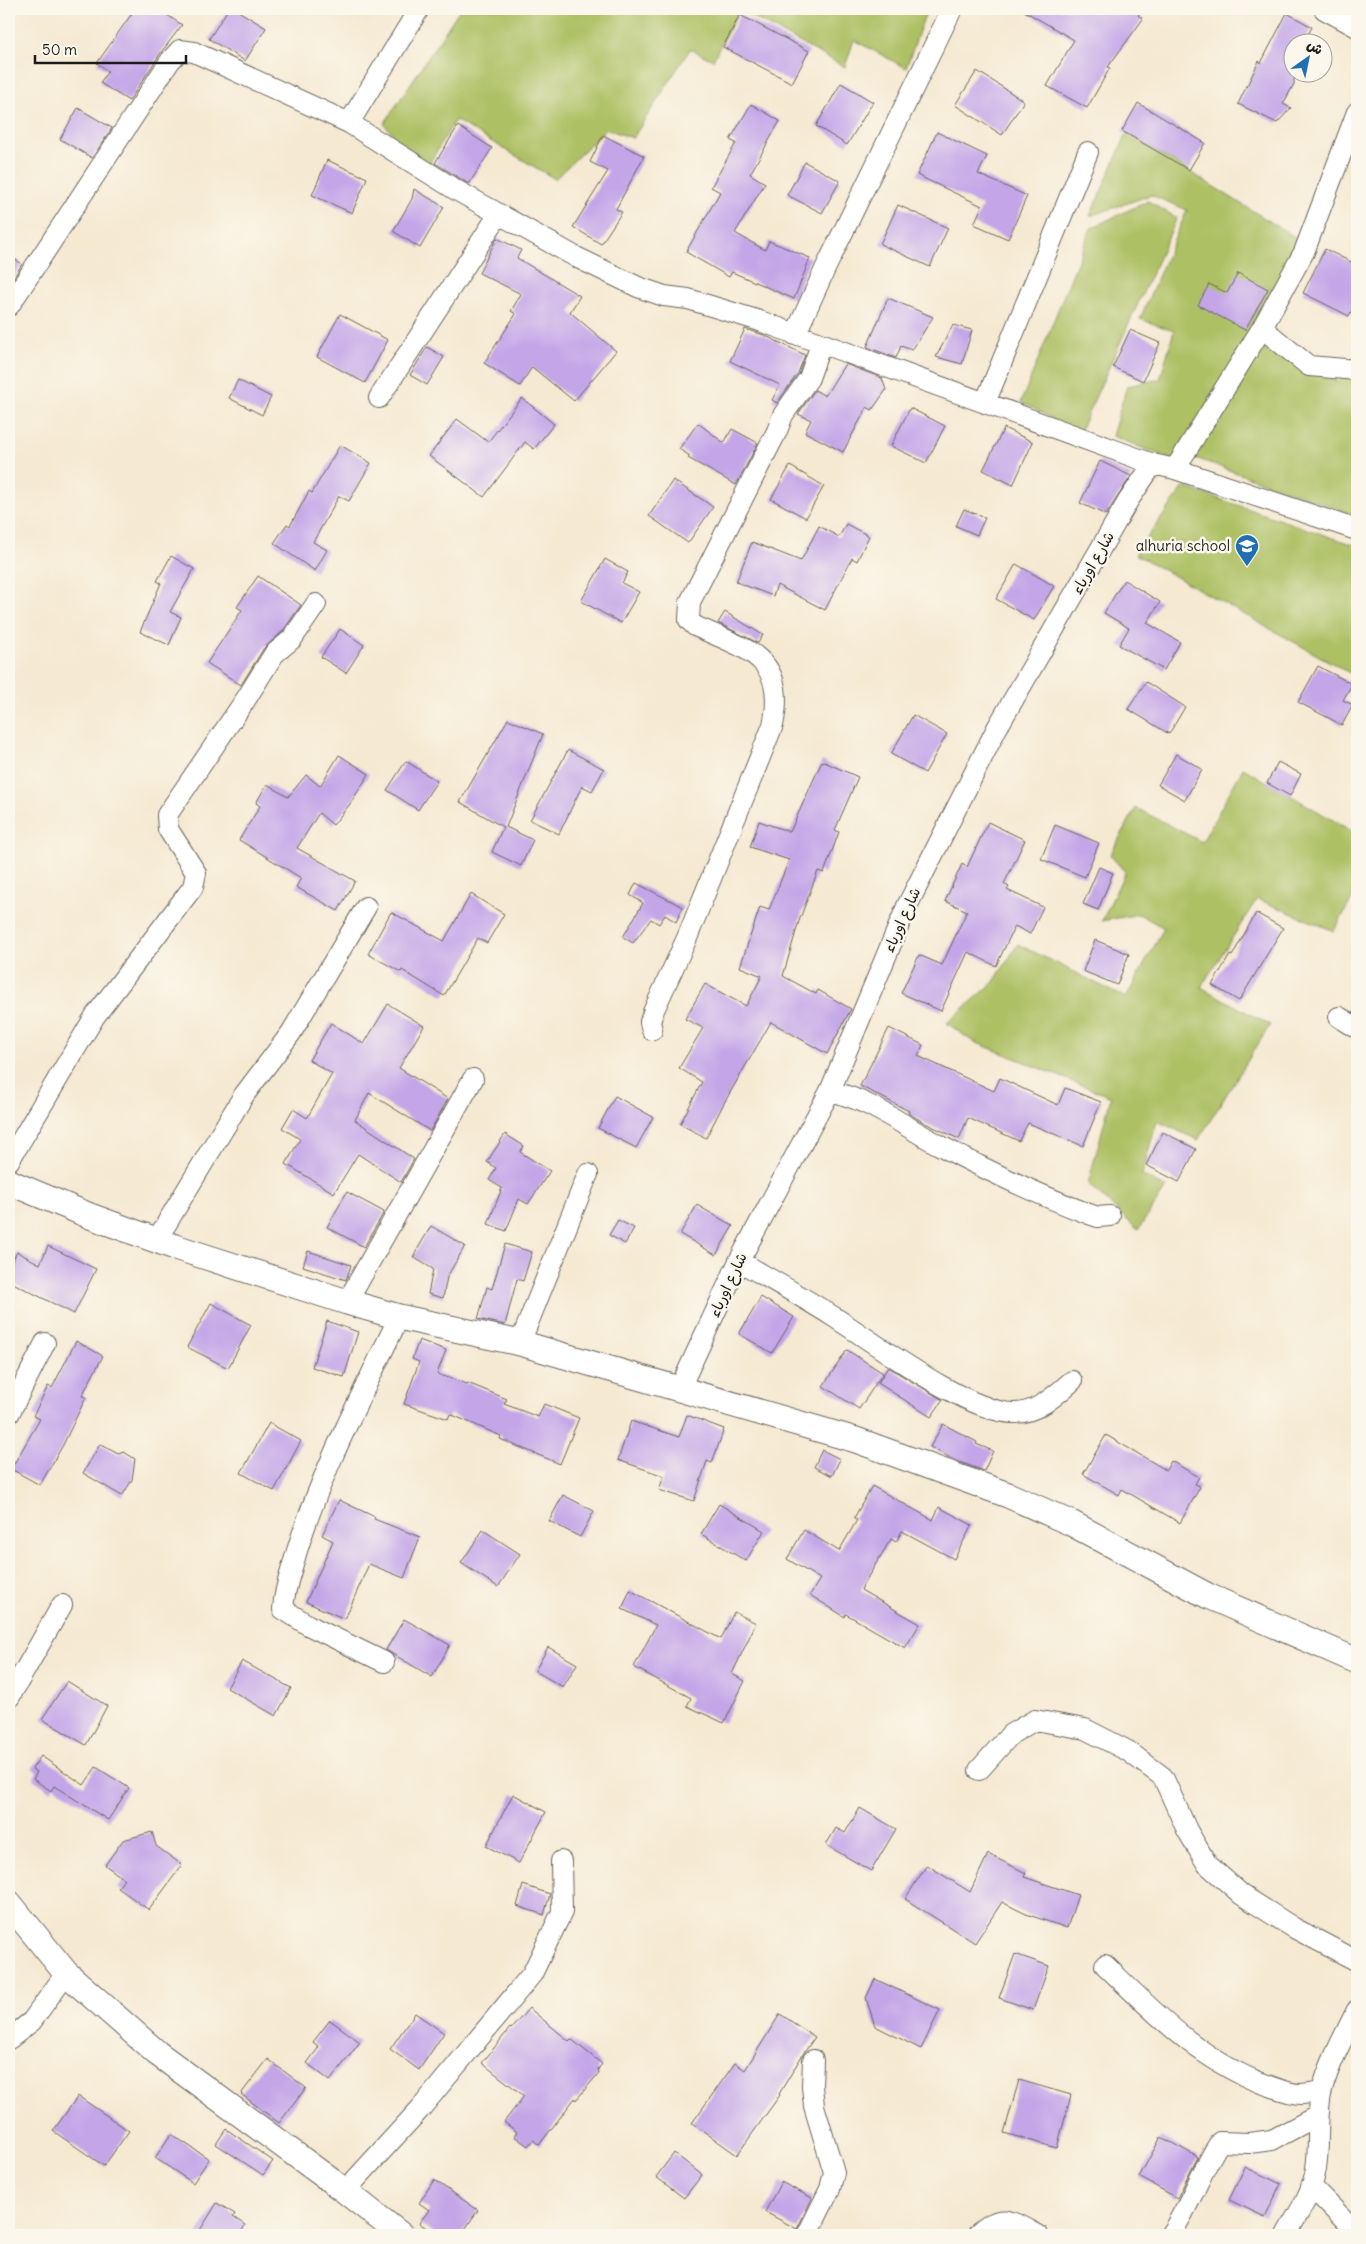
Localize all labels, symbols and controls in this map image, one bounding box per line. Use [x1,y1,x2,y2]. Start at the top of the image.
scale bar [35,32,186,64]
north arrow [1284,32,1334,82]
text: ش [1304,35,1326,59]
text: 50 m [42,40,77,59]
street label: شارع اورباء [1067,528,1119,598]
school or university icon: alhuria school [1234,533,1260,567]
place label: alhuria school [1136,536,1230,555]
street label: شارع اورباء [879,884,925,956]
street label: شارع اورباء [704,1249,752,1321]

